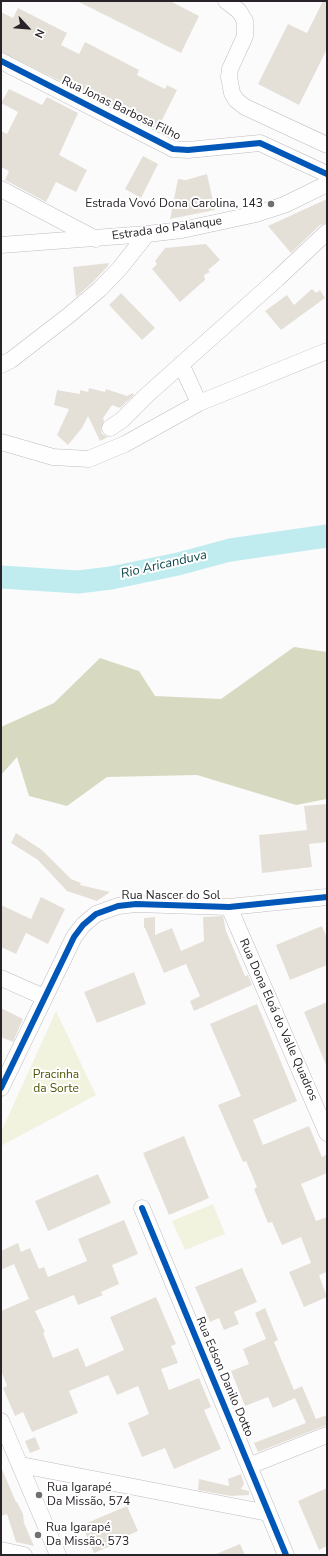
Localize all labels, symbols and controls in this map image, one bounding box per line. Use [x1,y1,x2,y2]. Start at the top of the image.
north arrow [8,8,48,48]
text: N [31,26,48,40]
street label: Rua Jonas Barbosa Filho [59,74,183,144]
place label: Estrada Vovó Dona Carolina, 143 [85,197,263,211]
marker: Estrada Vovó Dona Carolina, 143 [266,199,276,209]
street label: Estrada do Palanque [111,214,223,244]
water label: Rio Aricanduva [119,548,209,582]
street label: Rua Nascer do Sol [122,889,220,903]
street label: Rua Dona Eloá do Valle Quadros [236,937,320,1103]
park label: Pracinha da Sorte [33,1068,79,1096]
street label: Rua Edson Danilo Dotto [192,1315,256,1439]
place label: Rua Igarapé Da Missão, 574 [47,1481,130,1509]
marker: Rua Igarapé Da Missão, 574 [34,1490,44,1500]
place label: Rua Igarapé Da Missão, 573 [46,1521,129,1549]
marker: Rua Igarapé Da Missão, 573 [33,1530,43,1540]

